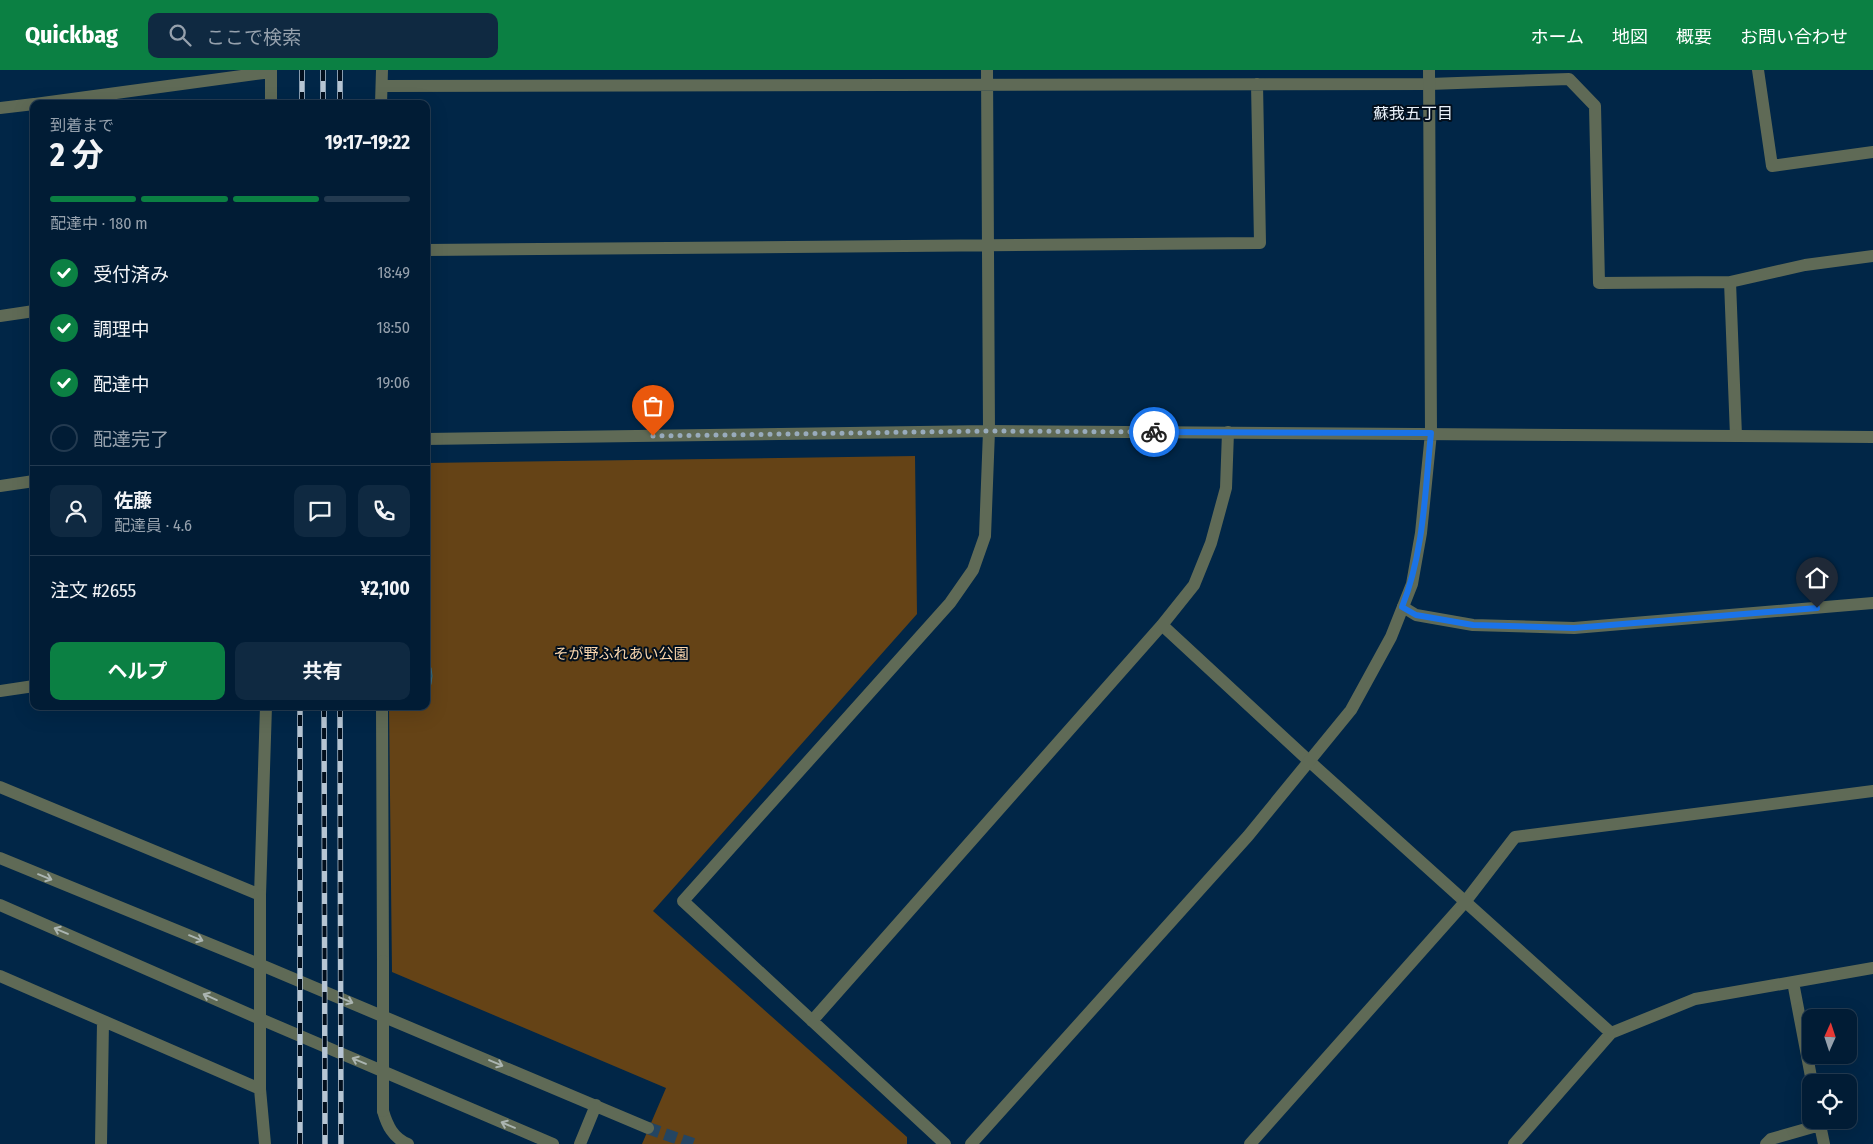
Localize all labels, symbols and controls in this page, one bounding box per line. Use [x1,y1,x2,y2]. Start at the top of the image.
search box [148,13,498,58]
text: Quickbag [25,21,118,49]
icon: search [166,21,194,49]
text: ここで検索 [206,26,301,49]
text: ホーム [1531,26,1584,48]
text: 地図 [1612,26,1648,48]
text: 概要 [1676,26,1712,48]
text: お問い合わせ [1740,26,1848,48]
district label: 蘇我五丁目 [1373,104,1453,123]
text: 到着まで [50,116,114,135]
text: 19:17–19:22 [325,131,410,154]
text: 2 分 [50,136,103,174]
text: 配達中 · 180 m [50,214,148,233]
icon: check [50,259,78,287]
text: 受付済み [93,263,169,286]
text: 18:49 [377,263,410,282]
icon: check [50,314,78,342]
text: 調理中 [93,318,150,341]
text: 18:50 [377,318,410,337]
icon: check [50,369,78,397]
text: 配達中 [93,373,150,396]
text: 19:06 [376,373,410,392]
pin [632,385,674,436]
icon: bag [639,392,667,420]
courier [1129,407,1179,457]
icon: bike [1140,418,1168,446]
text: 配達完了 [93,428,169,451]
button: person [50,485,102,537]
button: chat [294,485,346,537]
button: phone [358,485,410,537]
text: 佐藤 [114,489,152,512]
text: 配達員 · 4.6 [114,516,192,535]
pin [1796,557,1838,608]
icon: home [1803,564,1831,592]
text: ¥2,100 [360,577,410,600]
text: 注文 #2655 [50,579,136,602]
button: ヘルプ [50,642,225,700]
button: 共有 [235,642,410,700]
park label: そが野ふれあい公園 [553,645,689,663]
one-way arrow [37,872,52,882]
one-way arrow [54,926,69,936]
one-way arrow [188,934,203,943]
one-way arrow [203,991,218,1001]
one-way arrow [338,996,353,1006]
north arrow [1802,1009,1858,1064]
map controls [1802,1009,1857,1129]
one-way arrow [352,1056,367,1065]
one-way arrow [488,1060,503,1069]
button: locate [1802,1074,1857,1129]
one-way arrow [501,1119,516,1129]

